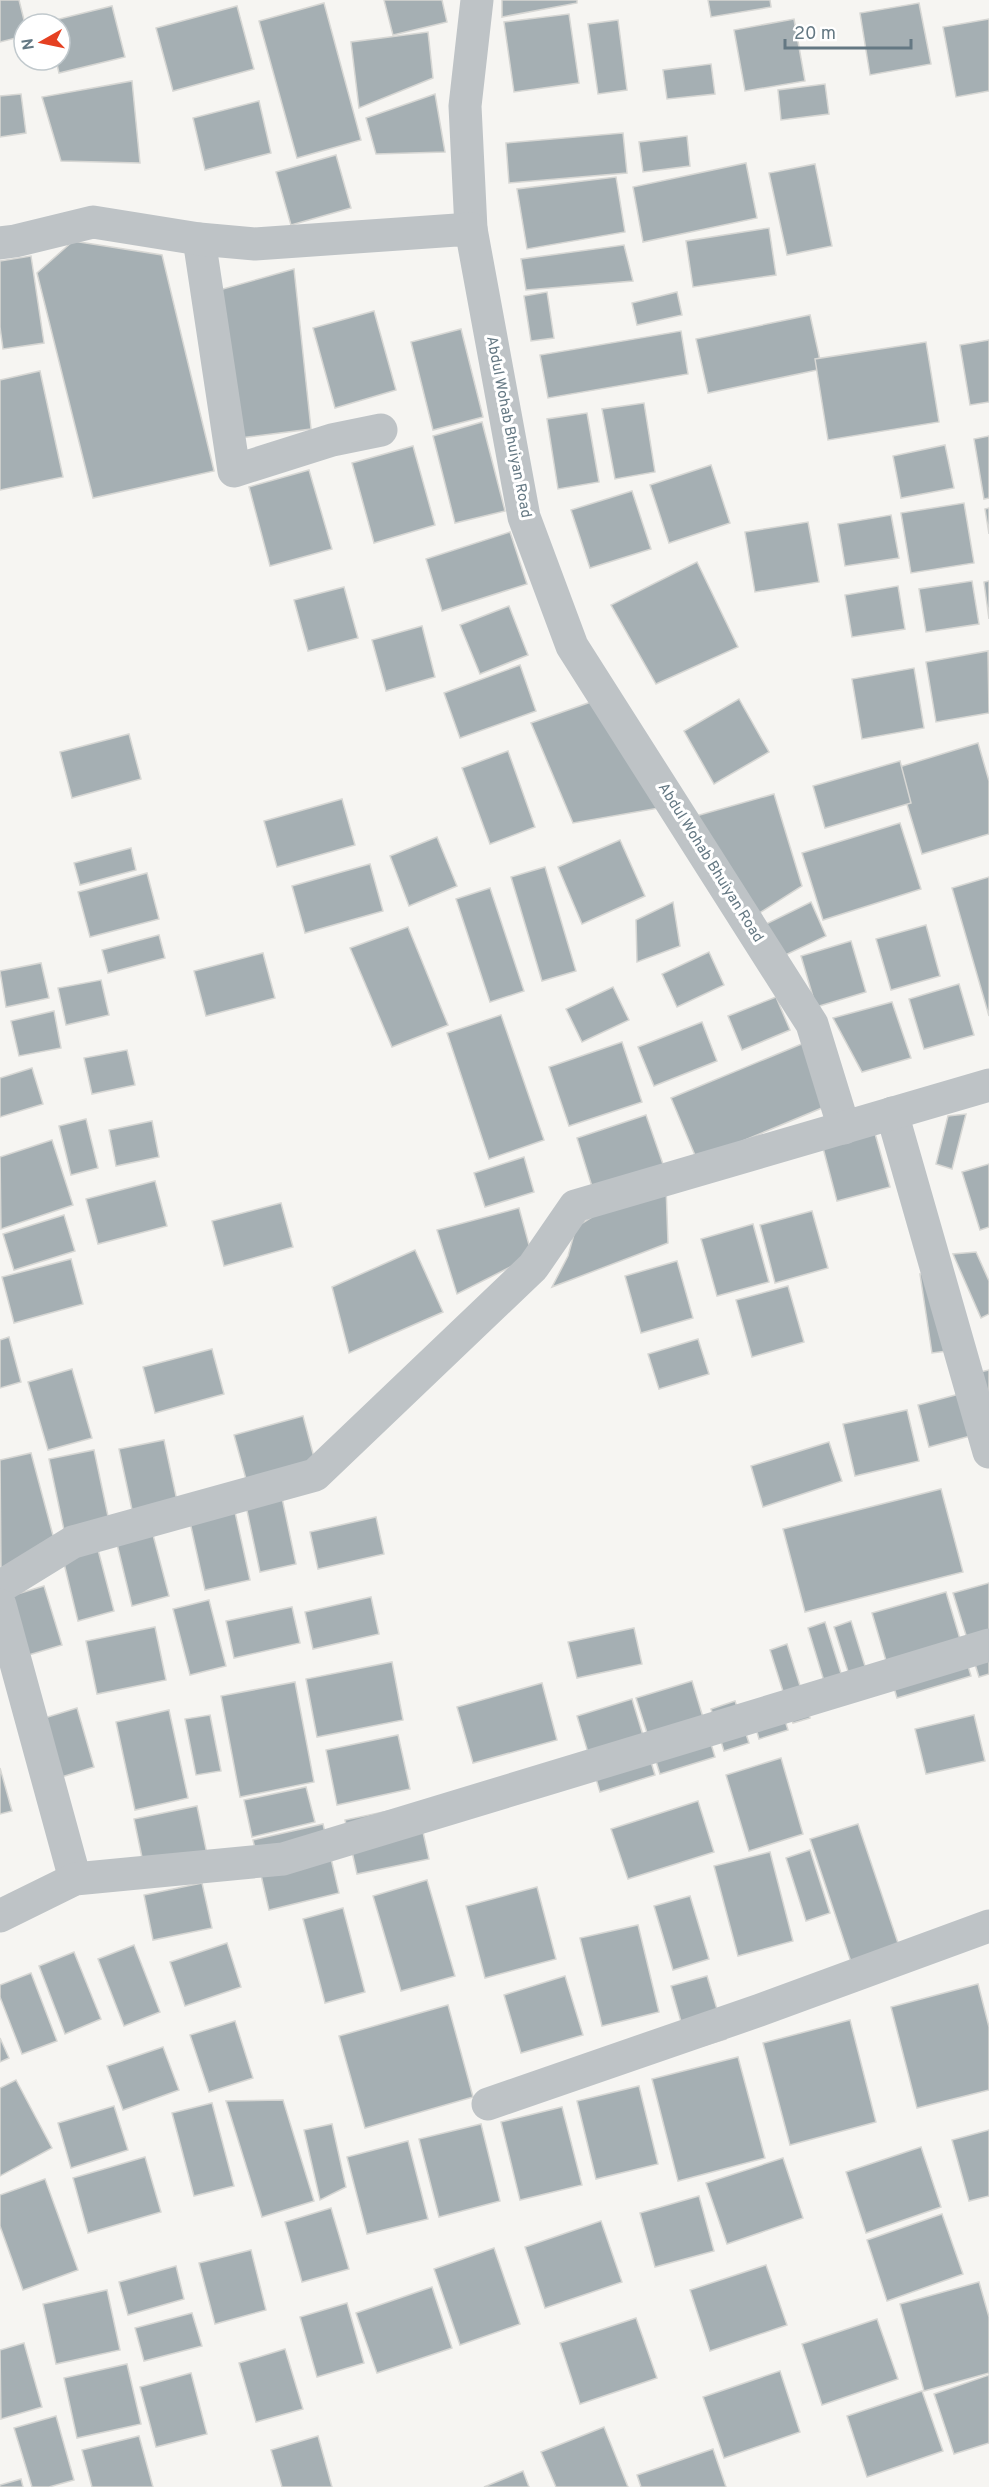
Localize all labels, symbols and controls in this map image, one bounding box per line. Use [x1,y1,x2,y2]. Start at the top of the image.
north arrow [12,12,72,72]
scale bar [785,12,911,50]
text: 20 m [794,23,836,46]
text: N [18,37,40,51]
street label: Abdul Wohab Bhuiyan Road [481,334,535,520]
street label: Abdul Wohab Bhuiyan Road [653,780,767,946]

